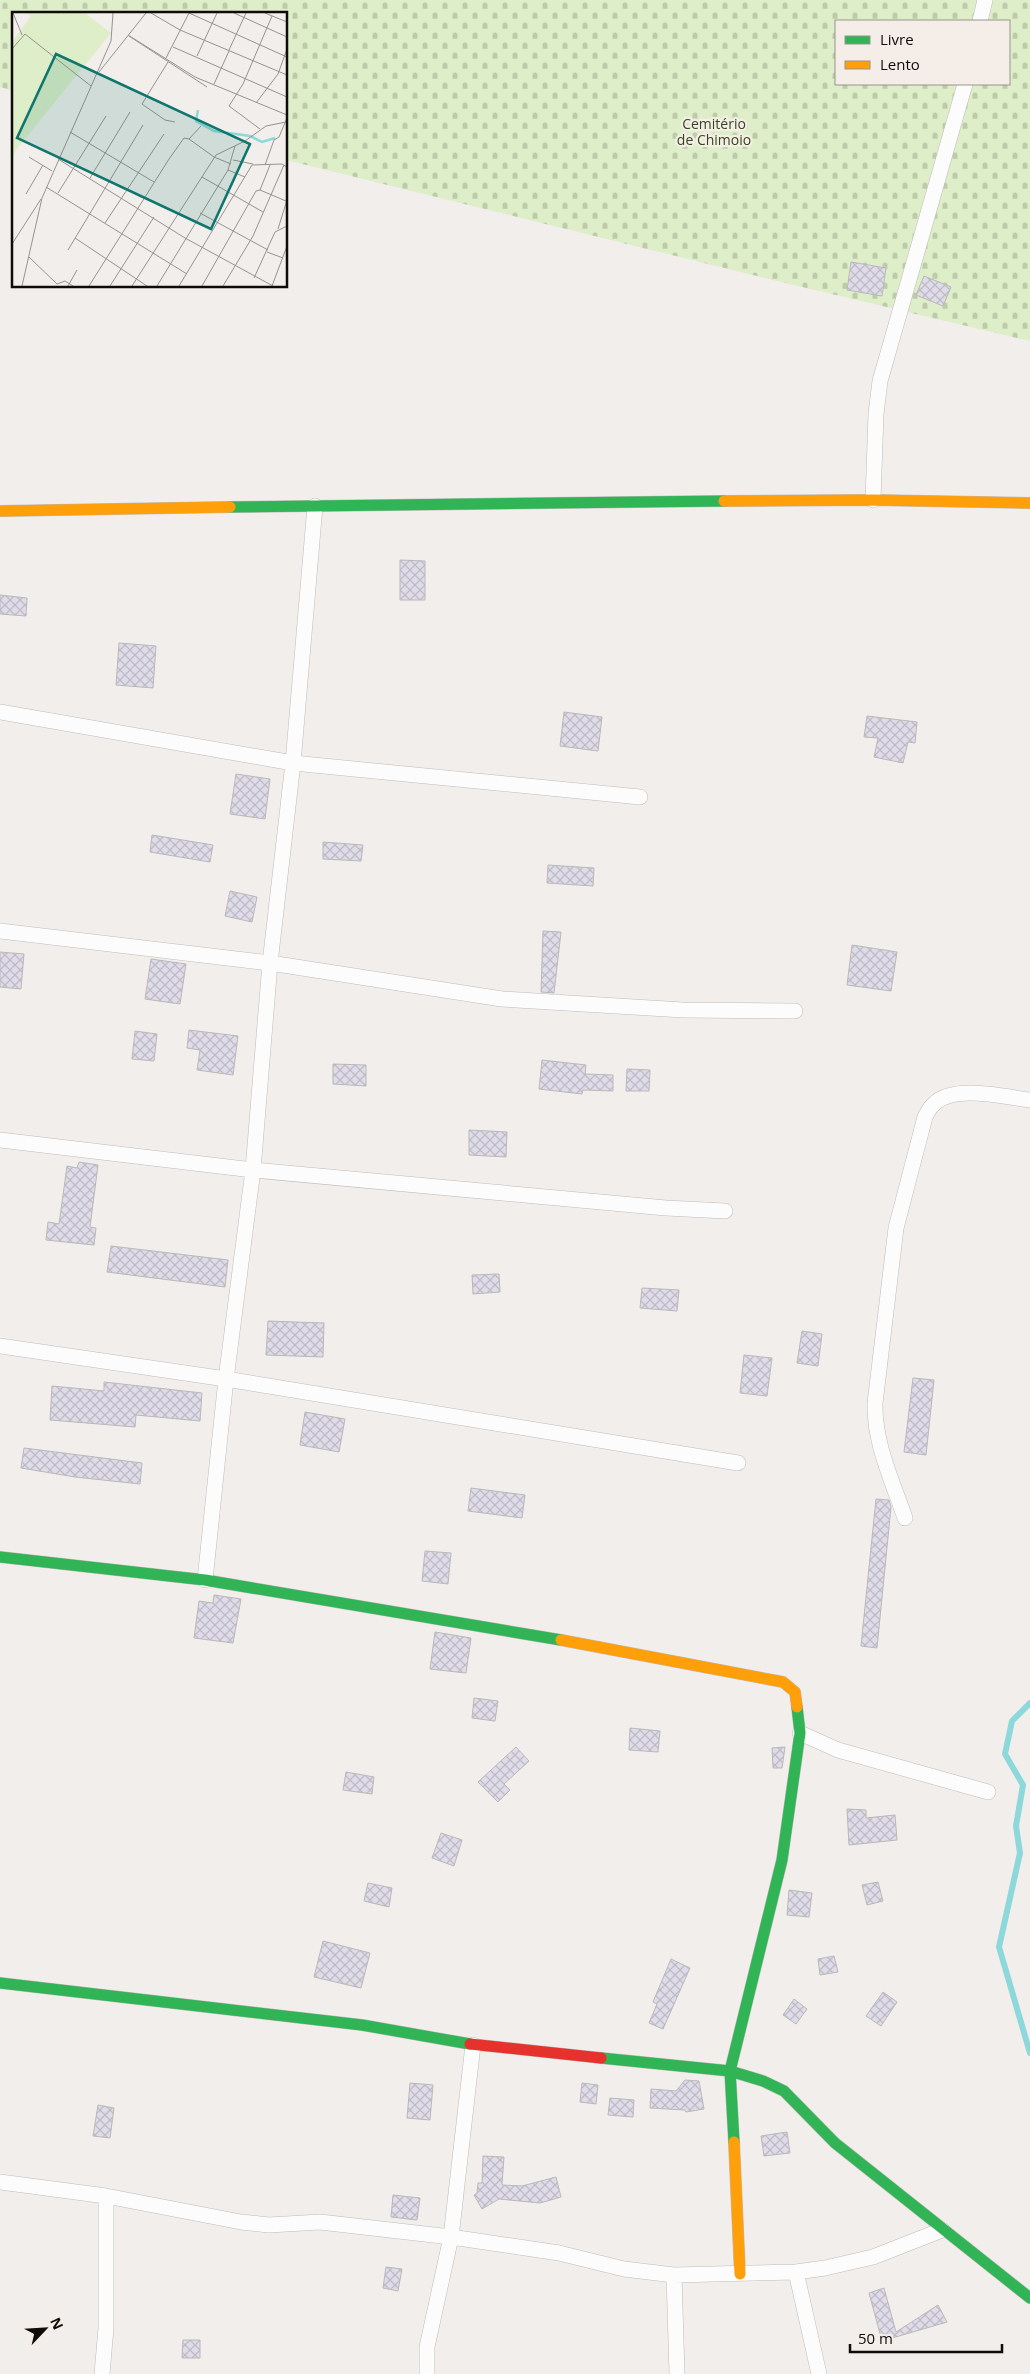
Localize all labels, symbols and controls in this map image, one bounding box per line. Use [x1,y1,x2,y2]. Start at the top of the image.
inset map [12,12,288,288]
legend [835,20,1010,85]
text: Livre [880,29,914,49]
text: Lento [880,54,920,74]
park label: Cemitério de Chimoio [677,114,751,149]
north arrow [20,2304,70,2354]
text: N [46,2314,68,2332]
scale bar [850,2322,1002,2354]
text: 50 m [858,2328,893,2348]

